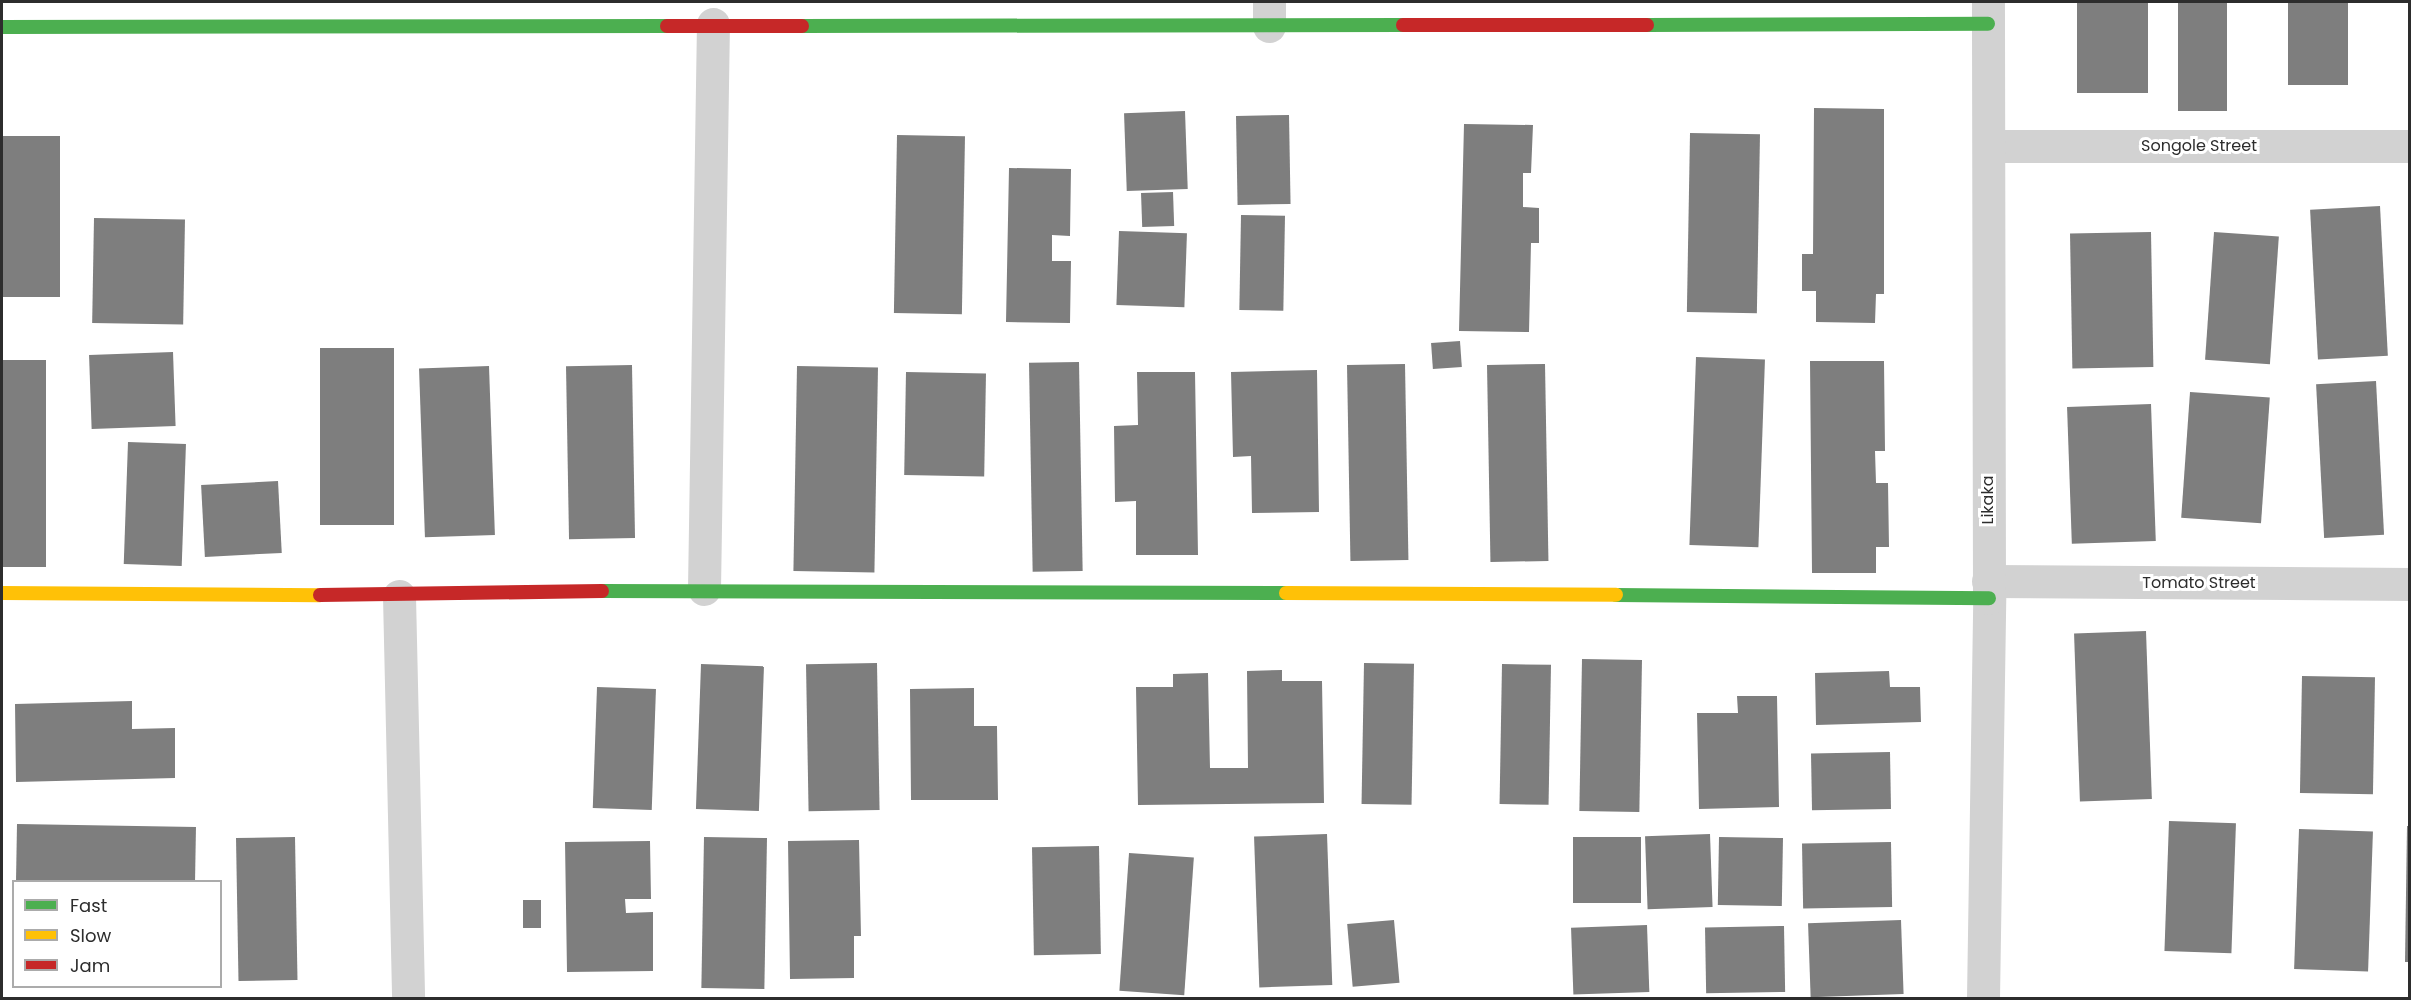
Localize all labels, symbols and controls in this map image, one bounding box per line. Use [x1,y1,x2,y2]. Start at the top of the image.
street label: Songole Street [2141,136,2257,156]
street label: Likaka [1978,476,1998,524]
street label: Tomato Street [2142,573,2256,593]
legend [12,880,222,988]
text: Fast [70,893,107,918]
text: Slow [70,923,111,948]
text: Jam [70,953,110,978]

